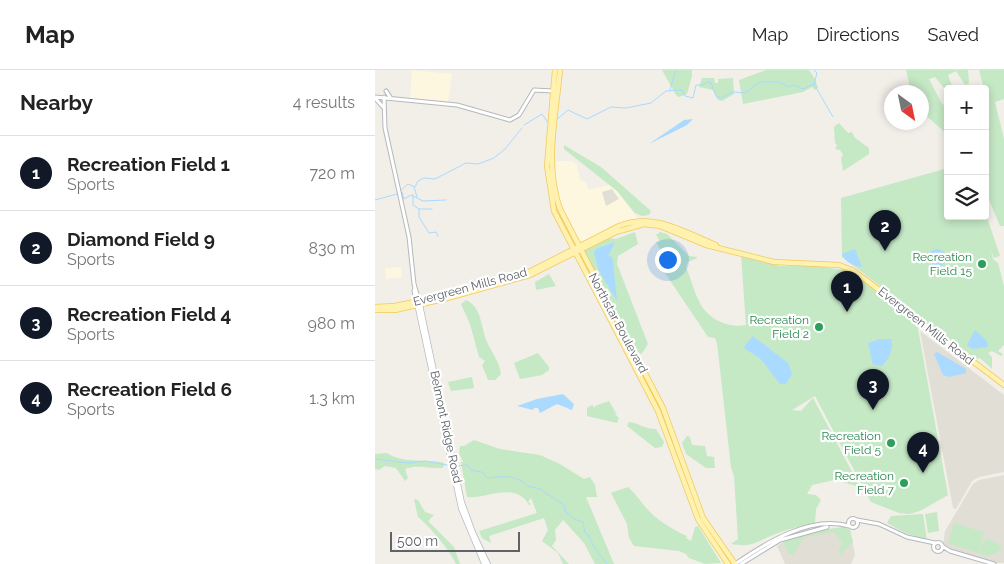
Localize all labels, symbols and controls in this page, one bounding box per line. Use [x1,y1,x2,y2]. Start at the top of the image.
text: Map [25,20,75,49]
text: Map [752,24,788,45]
text: Directions [816,24,900,45]
text: Saved [928,24,979,45]
north arrow [884,85,929,130]
map controls [944,85,989,220]
button: + [944,85,989,130]
text: Nearby [20,90,93,115]
text: 4 results [293,93,355,112]
button: − [944,130,989,175]
text: Recreation Field 1 [67,153,230,175]
text: 1 [32,164,40,183]
text: 720 m [310,164,355,183]
text: Sports [67,175,115,194]
button: layers [944,175,989,220]
pin: 2 [869,210,901,251]
text: Diamond Field 9 [67,228,215,250]
text: 2 [31,239,41,258]
text: 830 m [308,239,355,258]
your location [655,247,681,273]
text: Sports [67,250,115,269]
place label: Recreation Field 15 [912,250,972,278]
marker: Recreation Field 15 [976,258,988,270]
street label: Evergreen Mills Road [412,265,528,309]
street label: Northstar Boulevard [586,270,650,376]
pin: 1 [831,271,863,312]
street label: Evergreen Mills Road [875,284,977,368]
text: Recreation Field 4 [67,303,231,325]
place label: Recreation Field 2 [749,313,809,341]
text: 3 [32,314,40,333]
text: 980 m [308,314,355,333]
marker: Recreation Field 2 [813,321,825,333]
text: Sports [67,325,115,344]
street label: Belmont Ridge Road [427,369,465,485]
pin: 3 [857,369,889,410]
text: Recreation Field 6 [67,378,232,400]
text: 4 [31,389,41,408]
text: 1.3 km [309,389,355,408]
text: Sports [67,400,115,419]
place label: Recreation Field 5 [821,429,881,457]
pin: 4 [907,432,939,473]
marker: Recreation Field 5 [885,437,897,449]
place label: Recreation Field 7 [834,469,895,497]
marker: Recreation Field 7 [898,477,910,489]
scale bar [390,529,520,552]
text: 500 m [397,533,438,549]

